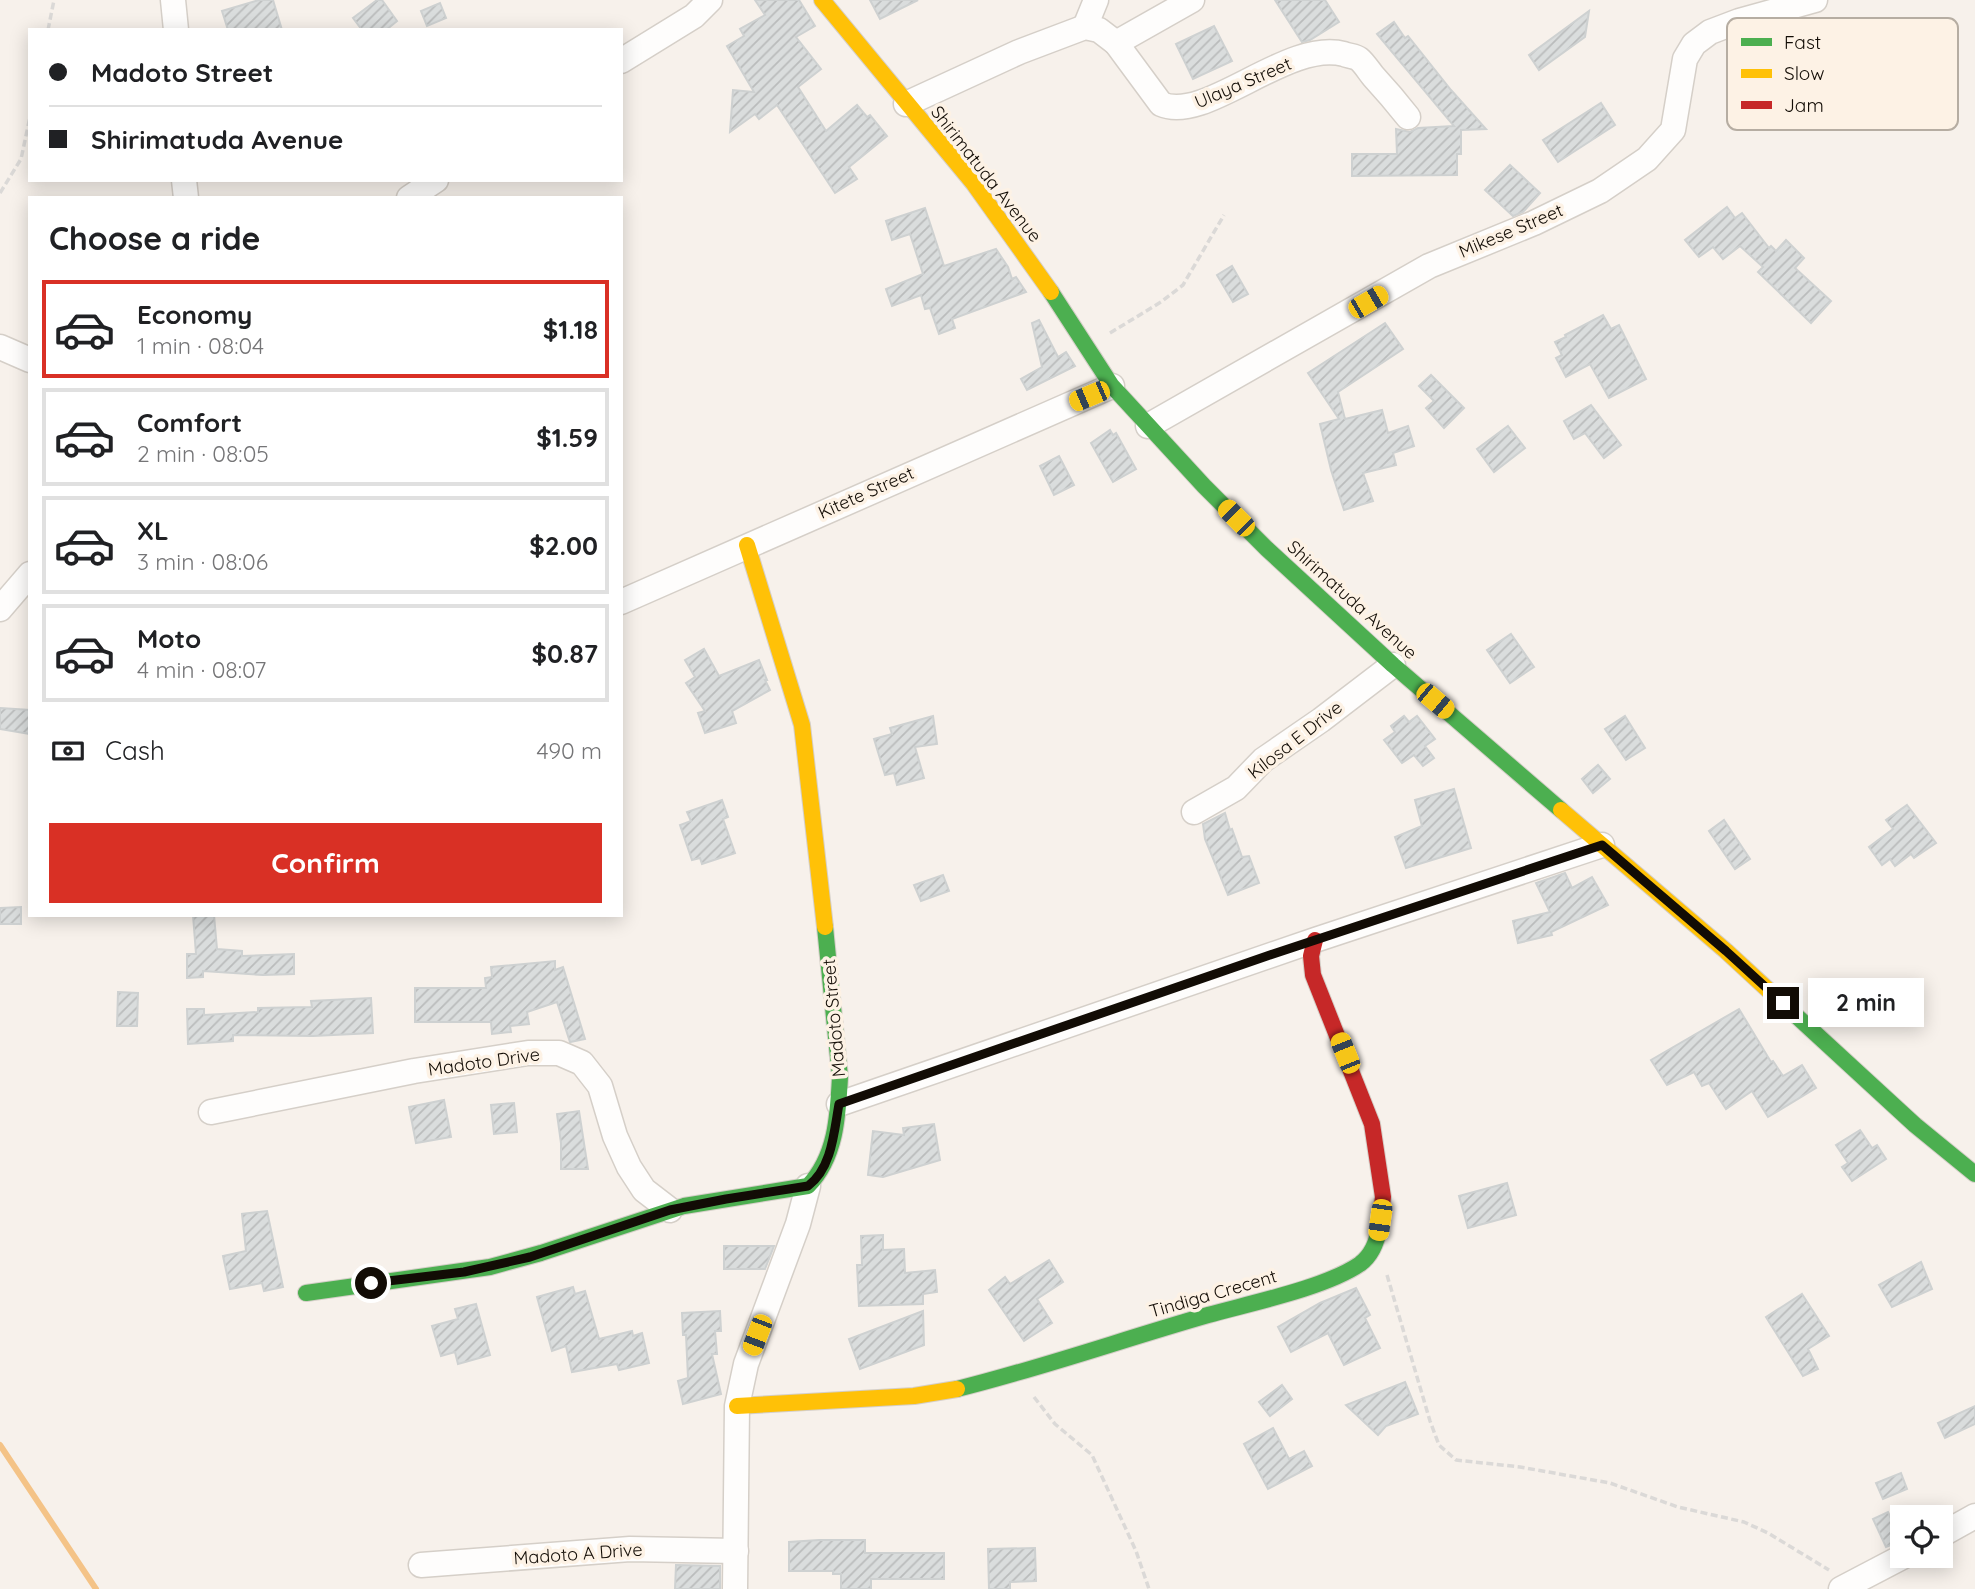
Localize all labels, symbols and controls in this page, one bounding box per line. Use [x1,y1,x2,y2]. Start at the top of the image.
legend [1727,18,1958,130]
text: Fast [1784,30,1821,54]
street label: Ulaya Street [1191,52,1295,113]
text: Madoto Street [91,56,273,89]
text: Slow [1784,61,1825,85]
text: Jam [1784,93,1824,117]
street label: Shirimatuda Avenue [926,101,1047,247]
text: Shirimatuda Avenue [91,123,343,156]
street label: Mikese Street [1455,198,1566,263]
text: Choose a ride [49,218,261,258]
car [1345,282,1392,322]
icon: car [53,298,116,361]
text: Economy [137,298,252,331]
text: $1.18 [543,313,598,346]
text: 1 min · 08:04 [137,331,264,360]
car [1066,378,1113,414]
icon: car [53,406,116,469]
text: Comfort [137,406,242,439]
text: $1.59 [536,421,598,454]
text: 2 min · 08:05 [137,439,269,468]
street label: Kitete Street [814,461,917,524]
car [1214,496,1259,540]
icon: car [53,514,116,577]
text: XL [137,514,169,547]
text: $2.00 [529,529,598,562]
street label: Shirimatuda Avenue [1283,535,1422,664]
text: 3 min · 08:06 [137,547,268,576]
icon: car [53,622,116,685]
text: Moto [137,622,201,655]
text: $0.87 [532,637,598,670]
text: 4 min · 08:07 [137,655,266,684]
car [1413,679,1458,723]
street label: Kilosa E Drive [1243,696,1347,784]
icon: cash [49,732,87,770]
text: Cash [105,734,165,767]
text: 490 m [537,736,602,765]
button: Confirm [49,823,602,903]
street label: Madoto Street [817,958,850,1078]
callout: 2 min [1808,978,1923,1028]
route end [1767,987,1799,1019]
text: 2 min [1836,988,1896,1017]
car [1328,1030,1363,1076]
street label: Madoto Drive [427,1042,541,1081]
car [1367,1198,1394,1242]
street label: Tindiga Crecent [1147,1264,1279,1323]
route start [355,1267,387,1299]
car [740,1312,775,1358]
map controls [1890,1505,1953,1568]
button: locate [1890,1505,1953,1568]
street label: Madoto A Drive [513,1538,643,1569]

